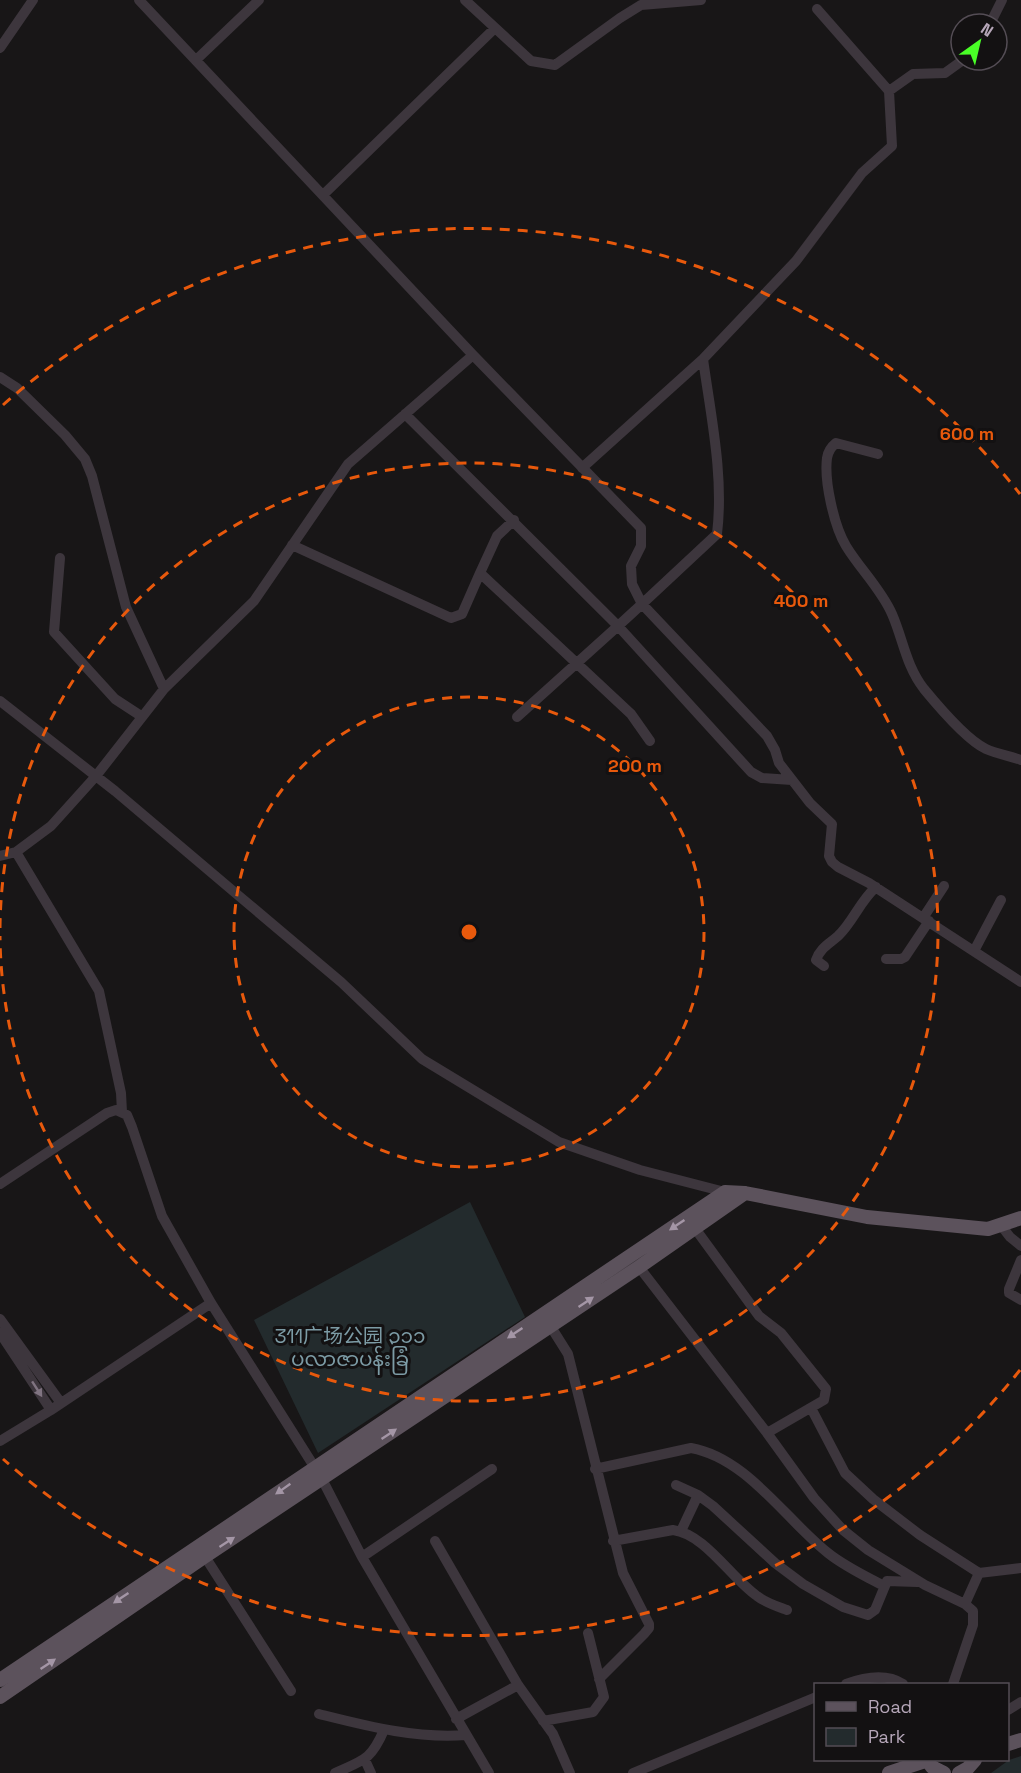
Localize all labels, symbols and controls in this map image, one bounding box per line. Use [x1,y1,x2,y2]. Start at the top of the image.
north arrow [949,12,1009,72]
text: N [977,18,997,42]
text: 600 m [940,422,994,445]
text: 400 m [774,589,828,612]
text: 200 m [608,754,662,777]
centre of rings [459,922,479,942]
one-way arrow [668,1219,685,1230]
one-way arrow [578,1297,594,1308]
park label: 311广场公园 ၃၁၁ ပလာဇာပန်းခြံ [275,1323,425,1375]
one-way arrow [507,1327,523,1339]
one-way arrow [31,1381,42,1397]
one-way arrow [381,1429,397,1440]
one-way arrow [276,1483,292,1495]
one-way arrow [219,1537,235,1548]
one-way arrow [114,1592,130,1604]
one-way arrow [40,1658,57,1669]
legend [814,1683,1009,1761]
text: Road [868,1695,912,1718]
text: Park [868,1725,906,1748]

